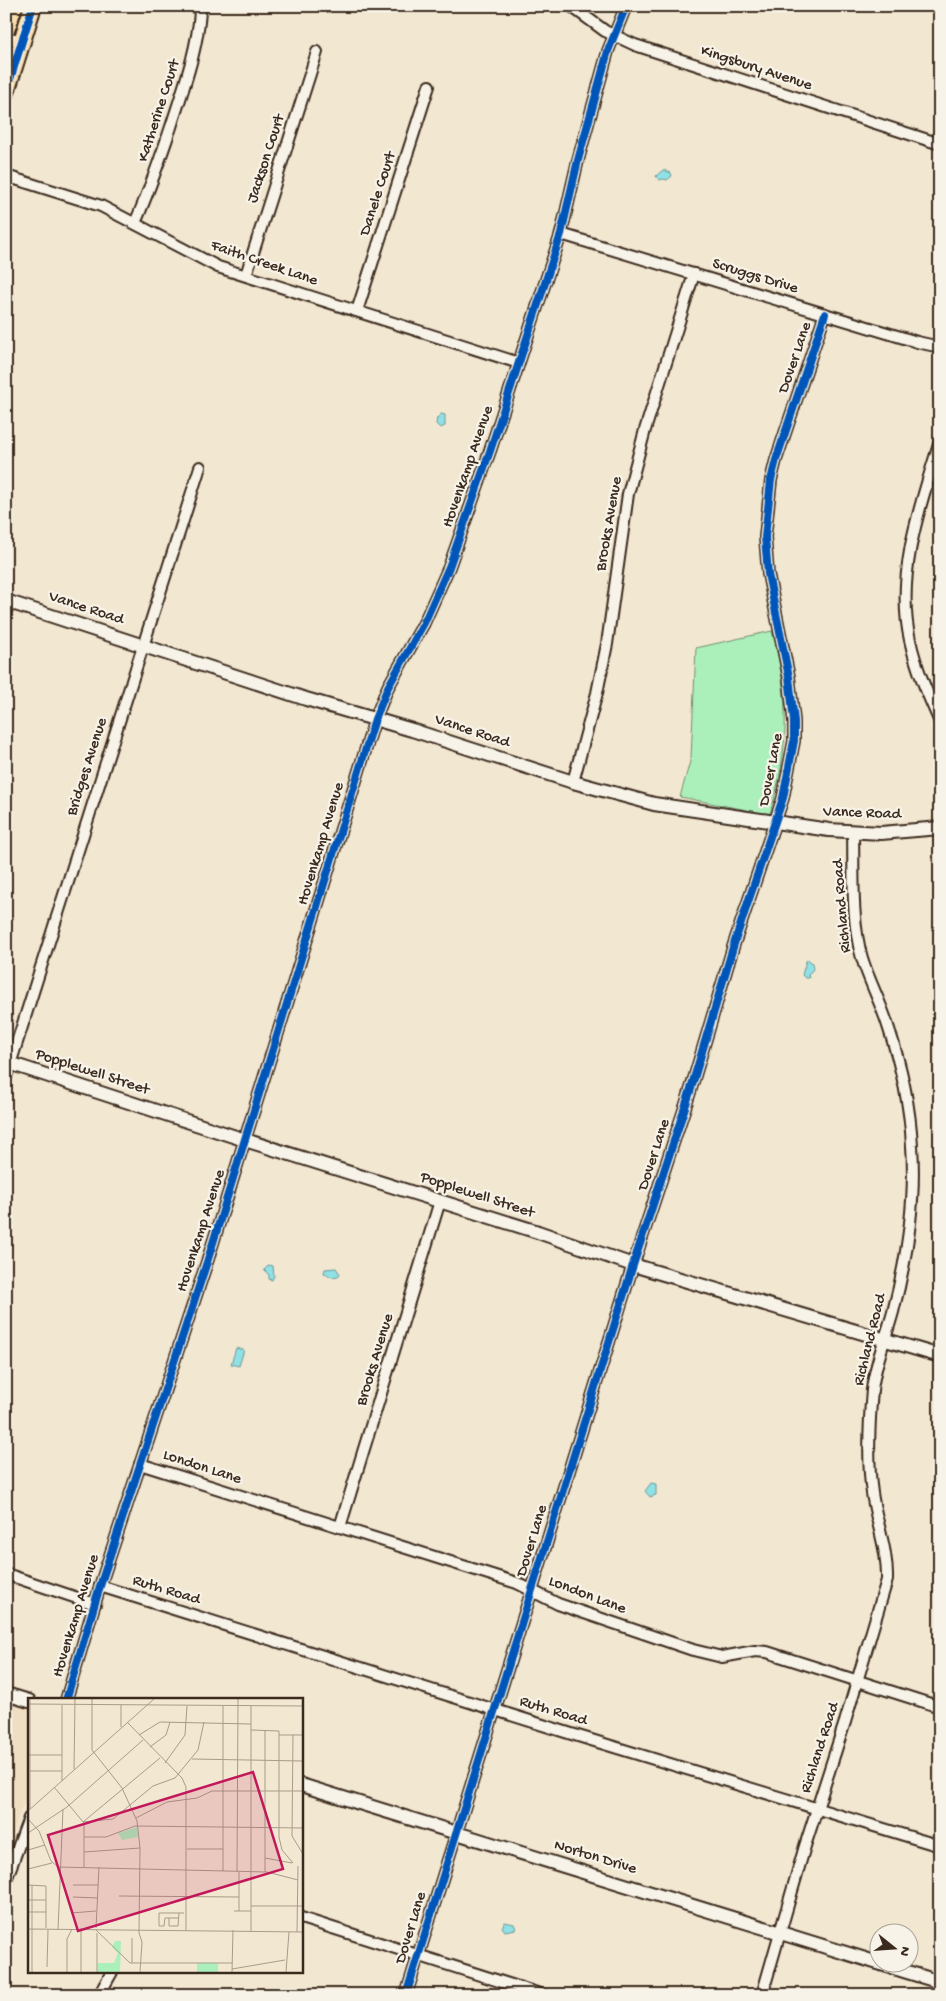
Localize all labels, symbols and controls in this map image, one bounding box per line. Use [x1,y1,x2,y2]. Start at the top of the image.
street label: Kingsbury Avenue [698,42,815,96]
street label: Katherine Court [135,56,186,165]
street label: Jackson Court [244,111,291,206]
street label: Danele Court [356,148,402,239]
street label: Faith Creek Lane [207,236,321,291]
street label: Scruggs Drive [710,255,801,299]
street label: Dover Lane [775,319,817,397]
street label: Hovenkamp Avenue [439,403,499,530]
street label: Brooks Avenue [592,475,628,574]
street label: Vance Road [45,588,127,631]
street label: Vance Road [431,711,513,754]
street label: Bridges Avenue [63,715,113,819]
street label: Dover Lane [755,731,789,809]
street label: Hovenkamp Avenue [294,780,350,908]
street label: Vance Road [822,803,903,825]
street label: Richland Road [829,857,857,954]
street label: Popplewell Street [32,1045,153,1101]
street label: Dover Lane [634,1116,676,1194]
street label: Hovenkamp Avenue [173,1167,231,1295]
street label: Popplewell Street [417,1168,538,1224]
street label: Richland Road [850,1291,892,1388]
street label: Brooks Avenue [353,1311,399,1409]
street label: London Lane [160,1446,244,1490]
street label: Dover Lane [513,1502,553,1580]
street label: Hovenkamp Avenue [49,1552,105,1680]
street label: Ruth Road [130,1572,204,1611]
street label: London Lane [546,1573,629,1620]
street label: Ruth Road [517,1693,591,1732]
inset map [28,1698,302,1974]
street label: Richland Road [797,1699,845,1796]
street label: Norton Drive [551,1836,639,1880]
street label: Dover Lane [392,1889,432,1967]
north arrow [868,1924,918,1974]
text: N [895,1944,914,1958]

